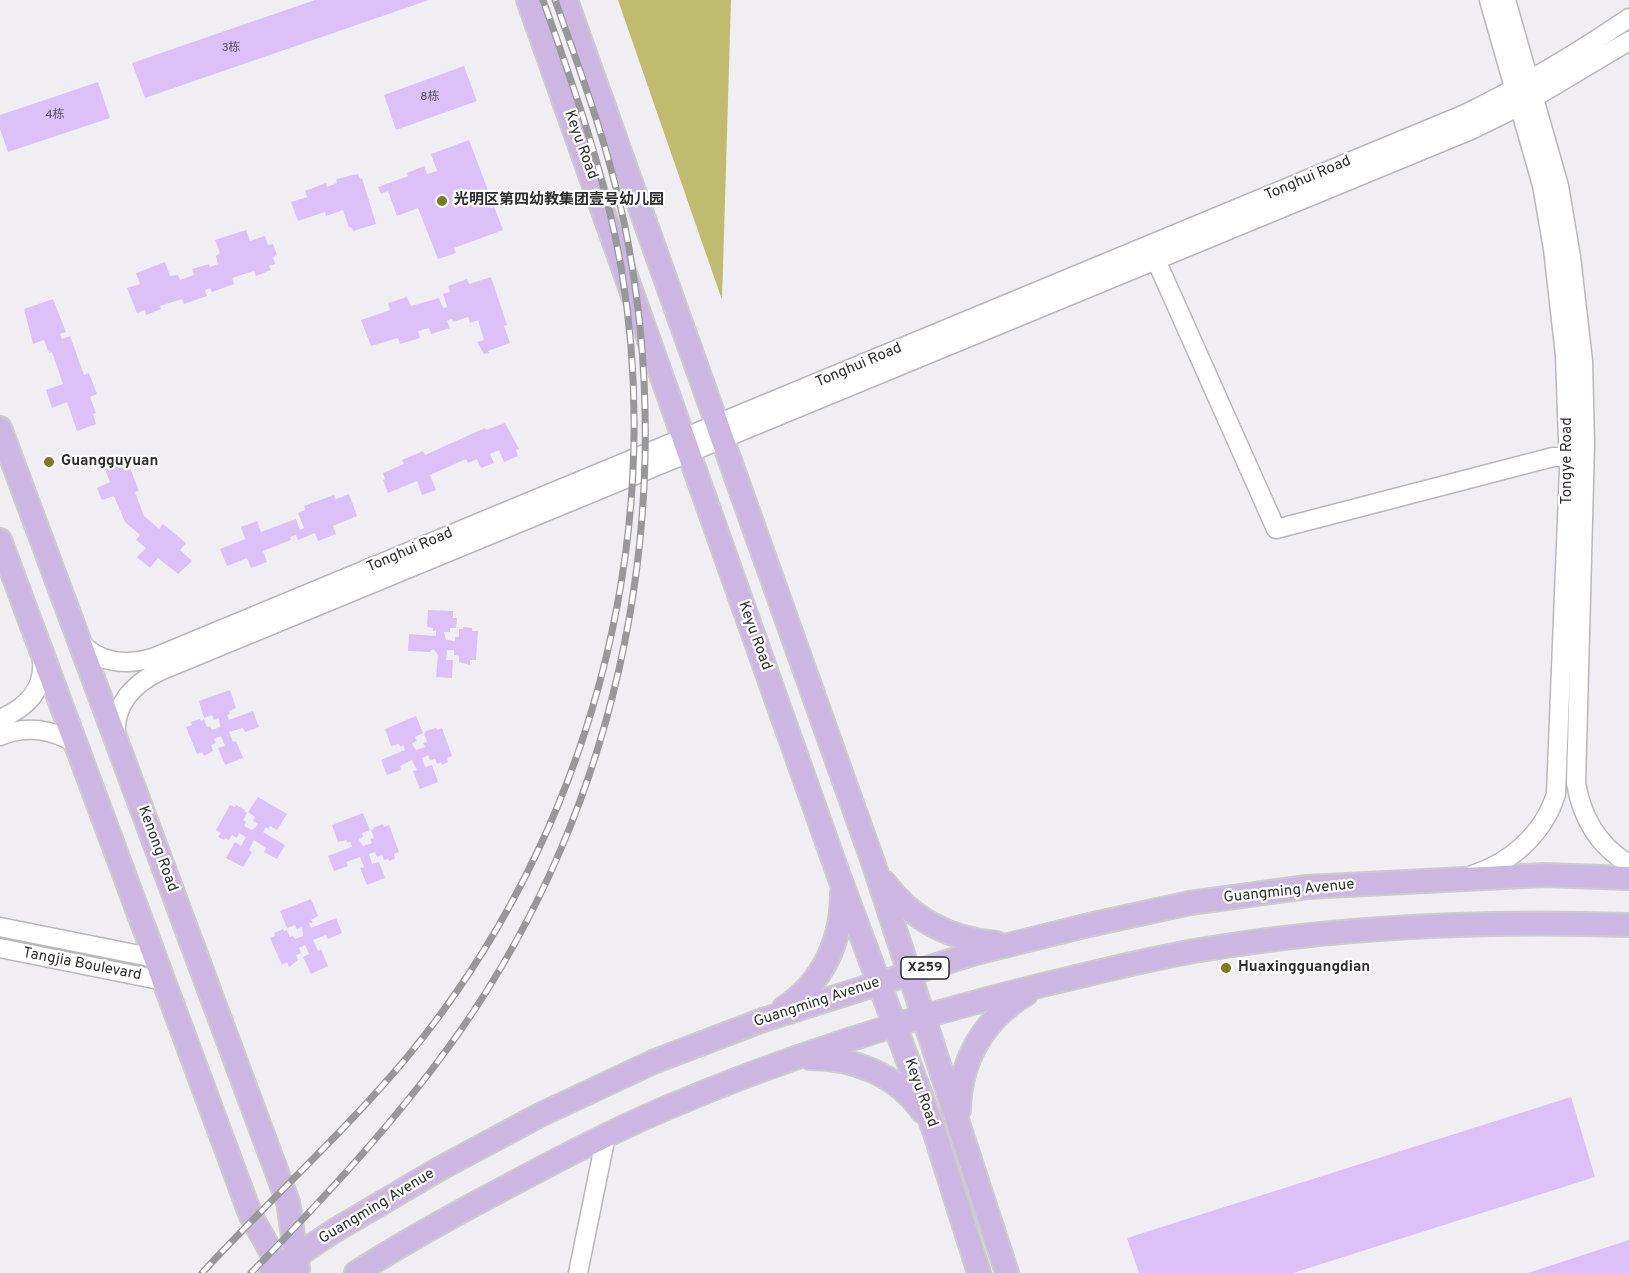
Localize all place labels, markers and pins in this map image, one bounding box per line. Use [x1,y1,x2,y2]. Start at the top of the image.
place label: 光明区第四幼教集团壹号幼儿园 [454,192,664,210]
marker: 光明区第四幼教集团壹号幼儿园 [435,194,449,208]
place label: Guangguyuan [61,453,158,471]
marker: Guangguyuan [42,455,56,469]
place label: Huaxingguangdian [1238,959,1370,977]
marker: Huaxingguangdian [1219,961,1233,975]

